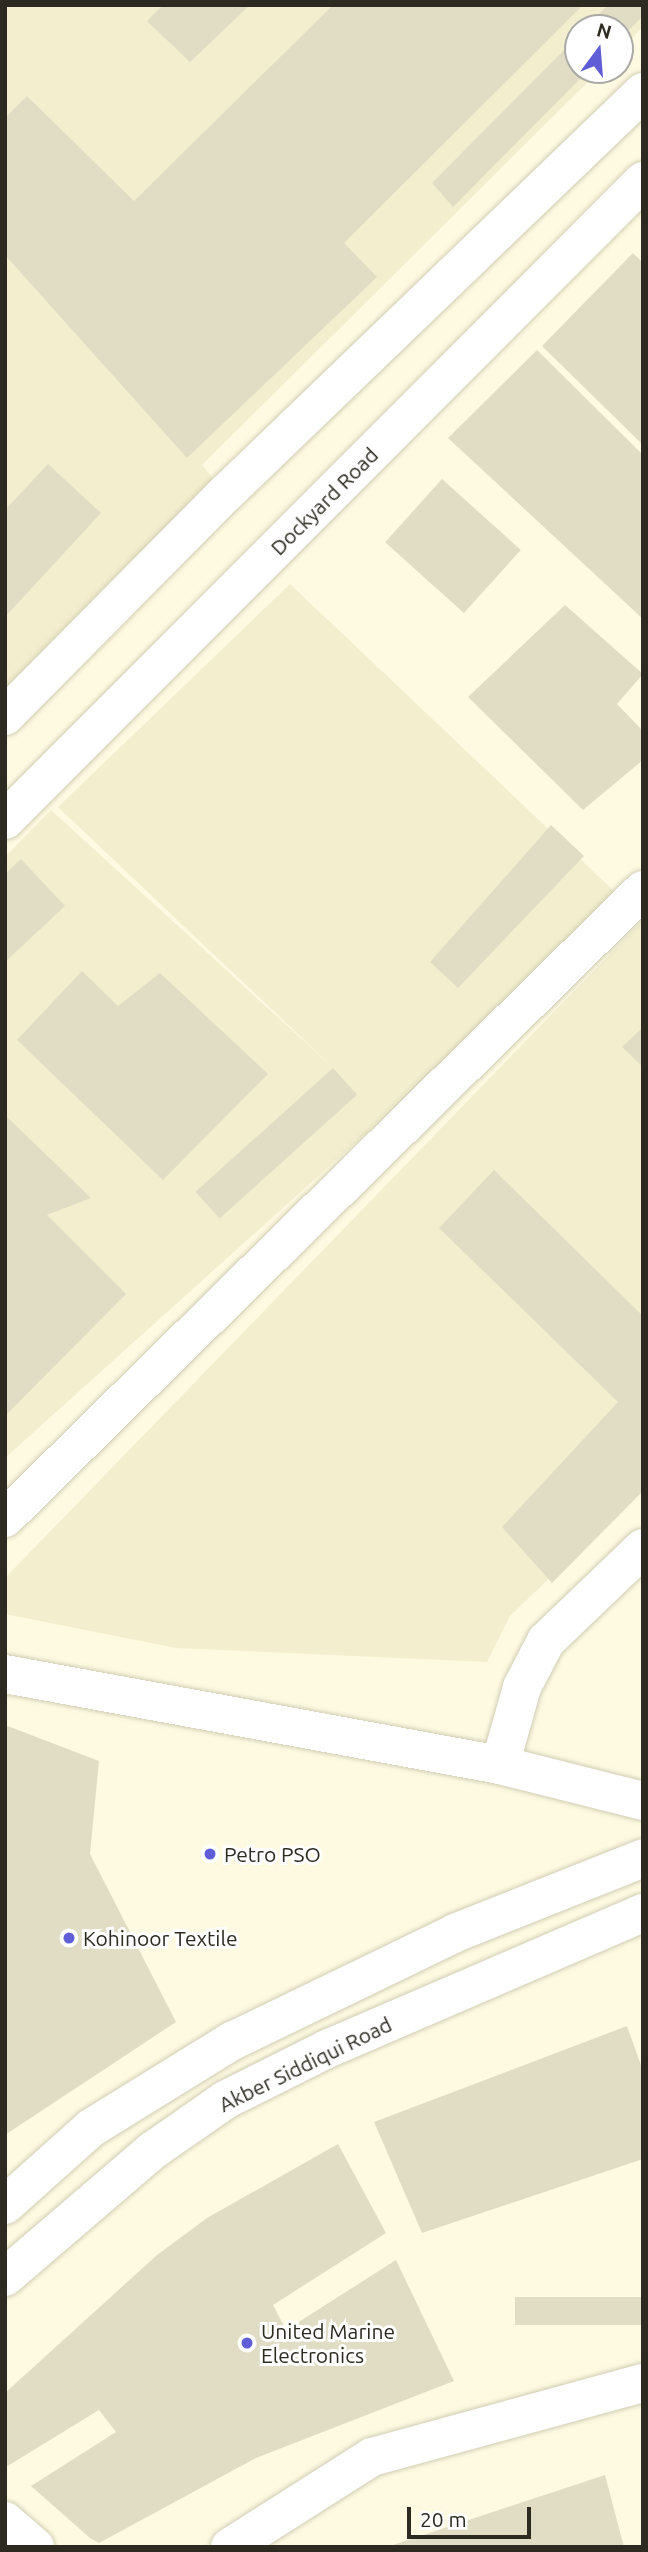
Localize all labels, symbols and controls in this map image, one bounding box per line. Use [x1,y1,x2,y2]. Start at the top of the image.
north arrow [564,14,634,84]
text: N [594,18,614,43]
street label: Dockyard Road [265,442,383,560]
place label: Petro PSO [224,1841,321,1867]
marker: Petro PSO [202,1846,218,1862]
place label: Kohinoor Textile [83,1925,238,1951]
marker: Kohinoor Textile [61,1930,77,1946]
street label: Akber Siddiqui Road [214,2011,396,2117]
place label: United Marine Electronics [261,2318,395,2368]
marker: United Marine Electronics [239,2335,255,2351]
scale bar [410,2492,534,2536]
text: 20 m [420,2507,467,2531]

